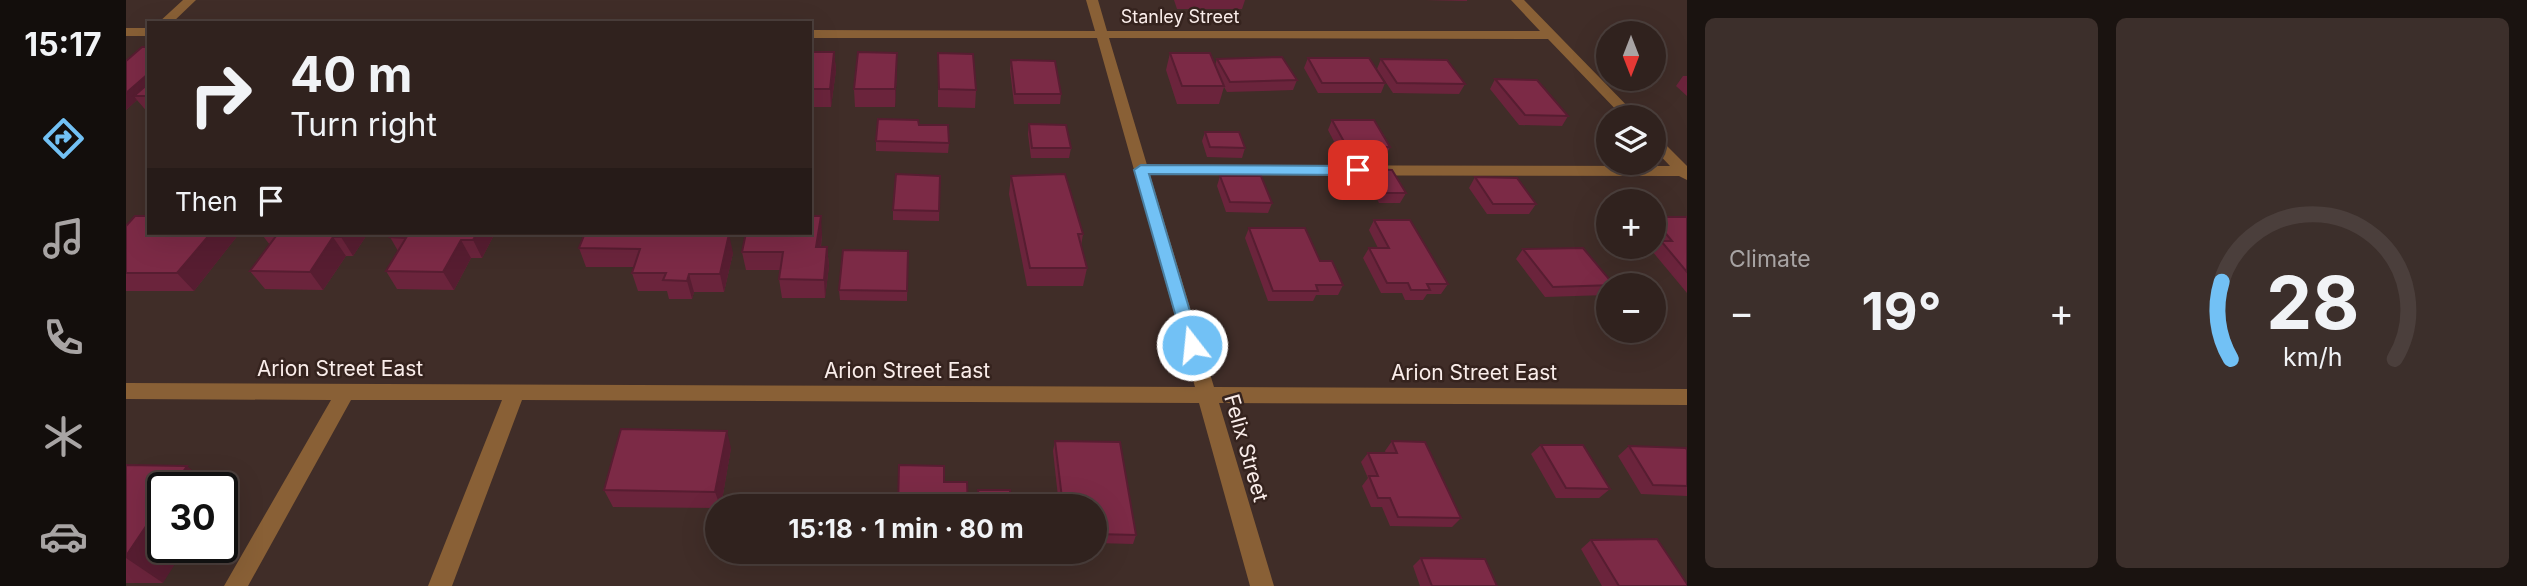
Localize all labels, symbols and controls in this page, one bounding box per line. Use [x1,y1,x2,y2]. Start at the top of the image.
street label: Stanley Street [1121,6,1239,27]
north arrow [1596,21,1666,91]
map controls [1596,21,1666,343]
text: 15:17 [24,25,102,64]
text: 40 m [290,45,413,104]
icon: right [175,49,266,140]
text: Turn right [290,105,437,144]
button: layers [1596,105,1666,175]
icon: directions [39,114,88,163]
pin [1328,140,1388,200]
icon: arrive [1339,151,1377,189]
icon: arrive [252,182,290,220]
text: Then [175,186,238,217]
button: + [1596,189,1666,259]
icon: music [39,214,88,263]
text: Climate [1729,245,1811,273]
text: 28 [2266,258,2359,347]
button: − [1596,273,1666,343]
text: 19° [1861,280,1942,343]
text: − [1729,289,1754,335]
text: + [2049,289,2074,335]
position arrow [1155,308,1229,382]
icon: phone [39,313,88,362]
text: km/h [2283,342,2342,372]
street label: Arion Street East [257,356,423,381]
street label: Arion Street East [824,358,990,383]
street label: Arion Street East [1391,360,1557,385]
street label: Felix Street [1219,391,1274,505]
icon: climate [39,412,88,461]
speed limit sign: 30 [147,472,238,563]
icon: car [39,512,88,561]
text: 15:18 · 1 min · 80 m [788,513,1024,544]

